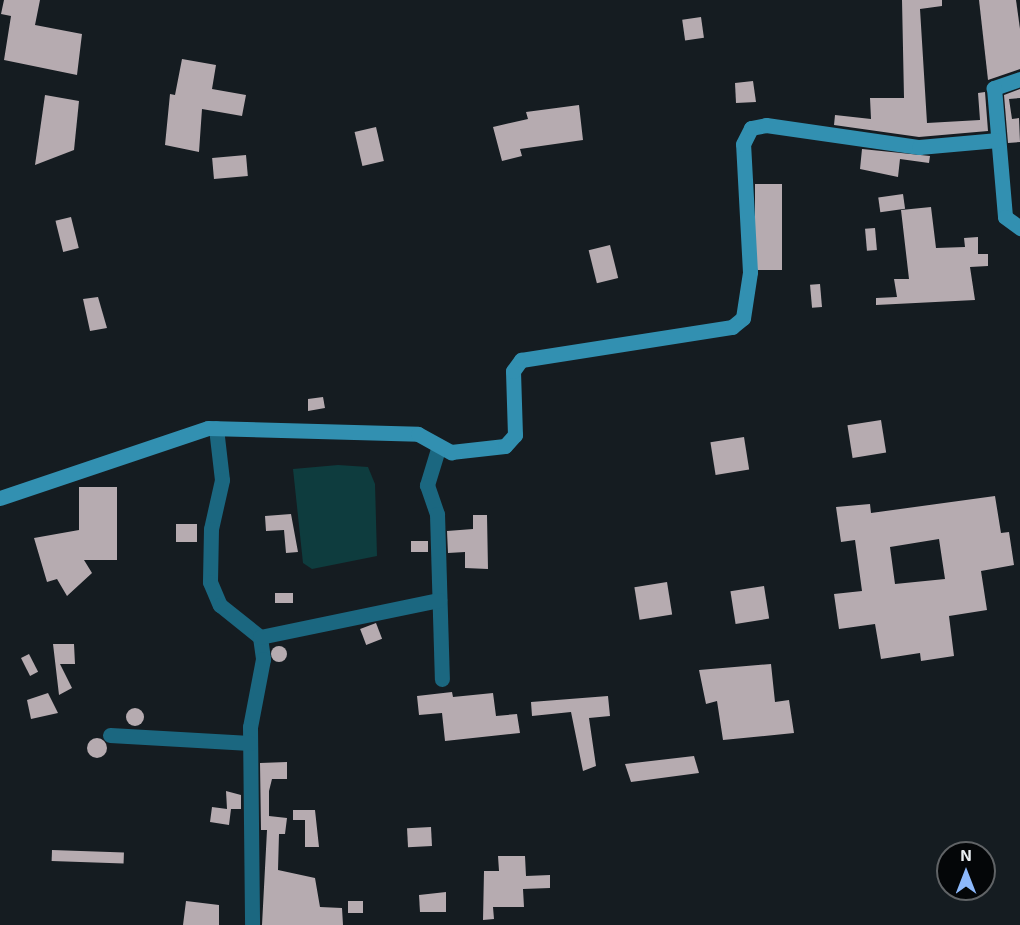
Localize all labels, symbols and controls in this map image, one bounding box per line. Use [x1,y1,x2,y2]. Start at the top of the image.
north arrow [936,841,996,901]
text: N [960,845,972,864]

